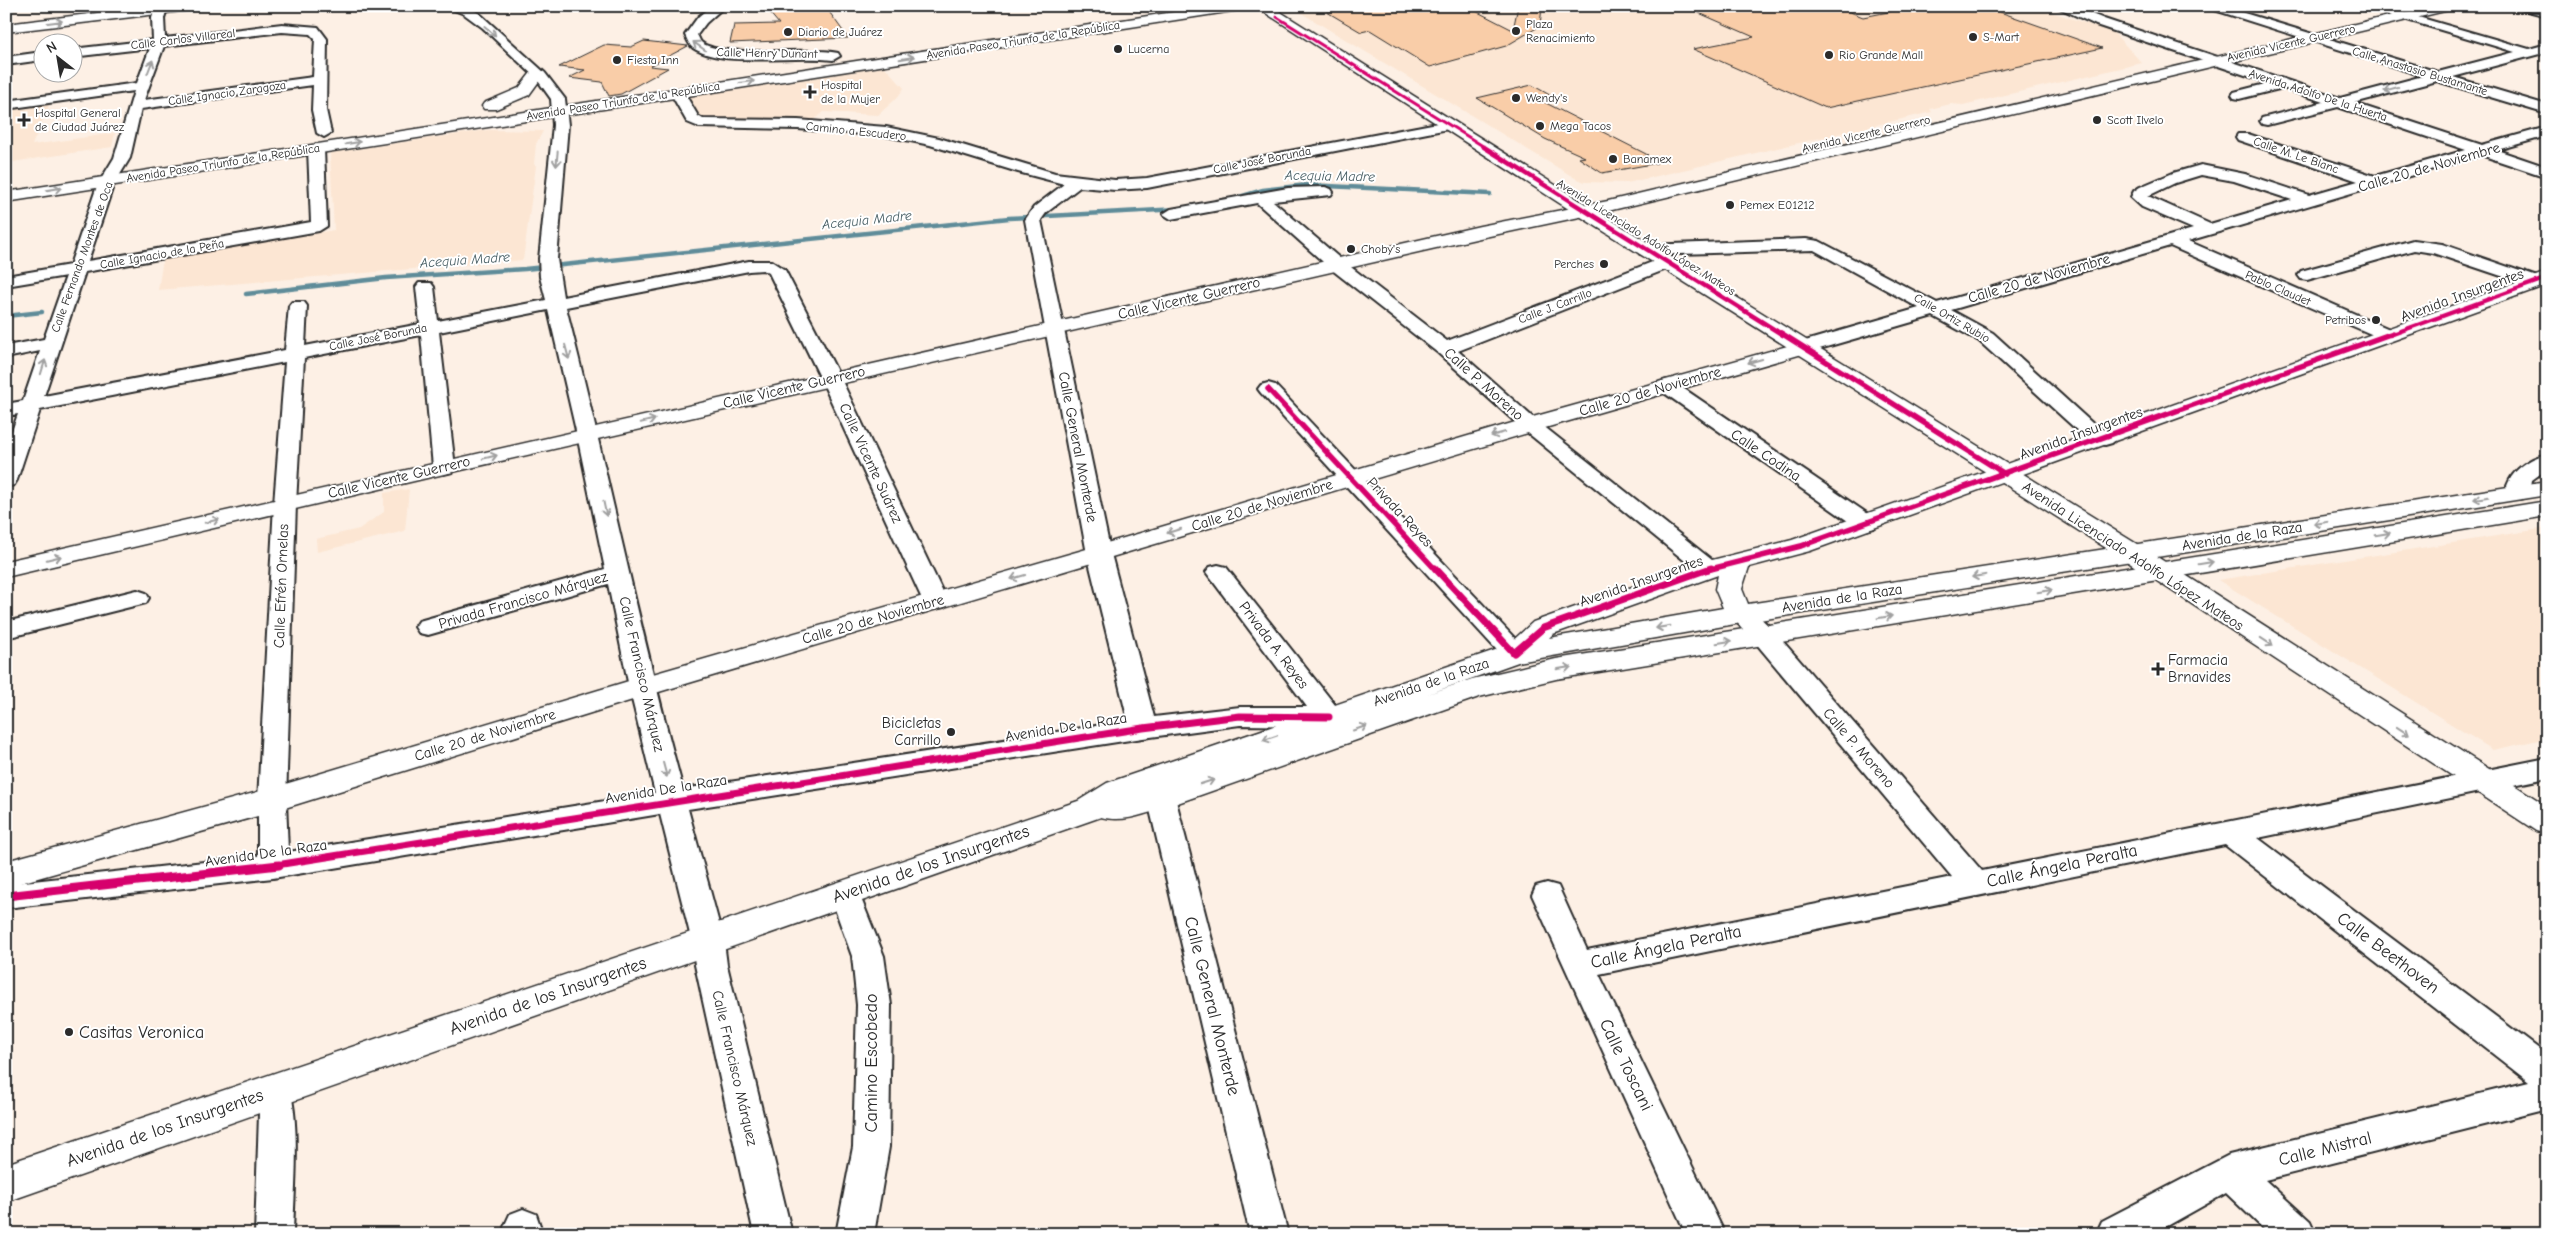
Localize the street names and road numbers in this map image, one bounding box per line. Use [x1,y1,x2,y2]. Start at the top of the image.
street label: Avenida Paseo Triunfo de la República [925,18,1121,62]
street label: Avenida Vicente Guerrero [2225,21,2357,65]
street label: Calle Carlos Villareal [130,26,236,52]
street label: Calle Anastasio Bustamante [2351,44,2489,98]
street label: Calle Henry Dunant [716,45,818,61]
street label: Avenida Adolfo De la Huerta [2247,66,2389,124]
street label: Calle Ignacio Zaragoza [167,78,287,108]
street label: Avenida Paseo Triunfo de la República [525,79,721,123]
street label: Avenida Vicente Guerrero [1800,112,1932,156]
street label: Camino a Escudero [805,119,907,143]
street label: Calle M. Le Blanc [2252,134,2341,176]
street label: Calle 20 de Noviembre [2356,138,2503,196]
street label: Avenida Paseo Triunfo de la República [125,141,321,185]
street label: Calle José Borunda [1212,144,1312,176]
street label: Avenida Licenciado Adolfo López Mateos [1554,176,1738,298]
street label: Calle Fernando Montes de Oca [48,180,116,334]
street label: Calle Ignacio de la Peña [99,236,225,272]
street label: Calle 20 de Noviembre [1966,249,2113,307]
street label: Avenida Insurgentes [2398,264,2526,326]
street label: Pablo Claudet [2243,267,2313,309]
street label: Calle Vicente Guerrero [1116,273,1262,323]
street label: Calle J. Carrillo [1516,286,1594,326]
street label: Calle Ortiz Rubio [1911,291,1993,345]
street label: Calle José Borunda [328,321,428,353]
street label: Calle P. Moreno [1441,344,1527,424]
street label: Calle Vicente Guerrero [721,362,867,412]
street label: Calle 20 de Noviembre [1577,362,1724,420]
street label: Calle General Monterde [1055,370,1102,524]
street label: Calle Vicente Suárez [835,400,907,526]
street label: Avenida Insurgentes [2017,402,2145,464]
street label: Calle Codina [1728,425,1804,485]
street label: Calle Vicente Guerrero [326,452,472,502]
street label: Privada Reyes [1363,473,1437,551]
street label: Calle 20 de Noviembre [1189,475,1335,535]
street label: Avenida Licenciado Adolfo López Mateos [2019,478,2247,634]
street label: Avenida de la Raza [2181,518,2303,554]
street label: Calle Efrén Ornelas [270,524,292,648]
street label: Avenida Insurgentes [1577,551,1705,611]
street label: Privada Francisco Márquez [436,567,610,633]
street label: Avenida de la Raza [1781,580,1903,616]
street label: Calle 20 de Noviembre [800,590,947,648]
street label: Calle Francisco Márquez [615,595,669,754]
street label: Privada A. Reyes [1235,598,1313,692]
street label: Avenida de la Raza [1371,654,1491,710]
street label: Calle P. Moreno [1819,704,1899,792]
street label: Calle 20 de Noviembre [412,705,558,765]
street label: Avenida De la Raza [1004,708,1128,746]
street label: Avenida De la Raza [604,770,728,808]
street label: Avenida de los Insurgentes [830,820,1032,908]
street label: Avenida De la Raza [204,836,328,870]
street label: Calle Ángela Peralta [1984,839,2139,892]
street label: Calle Beethoven [2333,908,2443,998]
street label: Calle General Monterde [1180,914,1244,1098]
street label: Calle Ángela Peralta [1588,920,1743,973]
street label: Avenida de los Insurgentes [447,952,649,1040]
street label: Calle Francisco Márquez [708,989,762,1148]
street label: Camino Escobedo [861,994,882,1133]
street label: Calle Toscani [1595,1016,1657,1114]
street label: Avenida de los Insurgentes [64,1084,266,1172]
street label: Calle Mistral [2276,1127,2374,1171]

